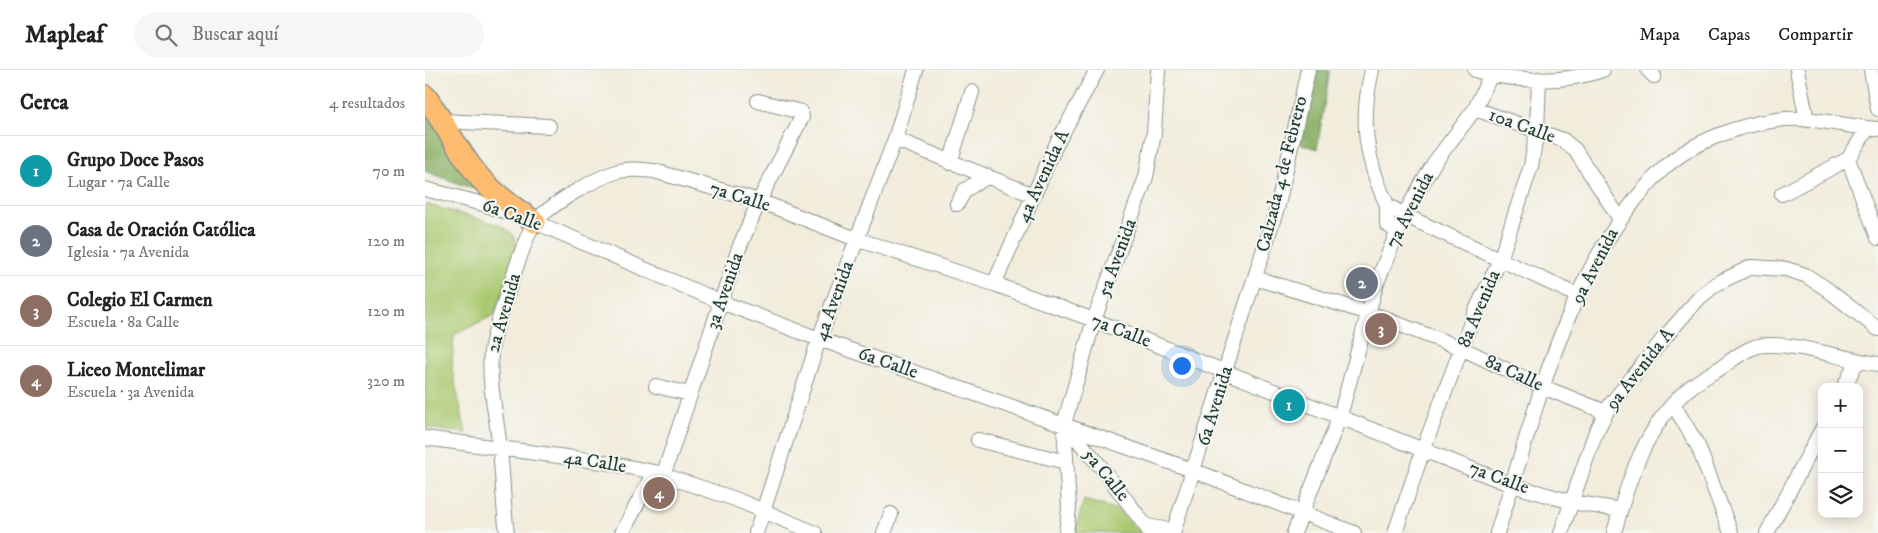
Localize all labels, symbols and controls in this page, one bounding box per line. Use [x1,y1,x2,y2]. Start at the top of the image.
search box [134,12,484,57]
text: Mapleaf [25,20,104,50]
icon: search [152,21,180,49]
text: Buscar aquí [192,23,278,46]
text: Mapa [1639,24,1680,46]
text: Capas [1708,24,1750,46]
text: Compartir [1778,24,1853,46]
text: Cerca [20,90,68,116]
text: 4 resultados [329,93,405,113]
street label: Calzada 4 de Febrero [1251,94,1313,254]
street label: 10a Calle [1486,103,1559,149]
street label: 4a Avenida A [1012,125,1075,226]
text: Grupo Doce Pasos [67,149,204,172]
text: 1 [33,161,39,181]
text: 70 m [373,161,405,181]
street label: 7a Avenida [1381,168,1439,252]
text: Lugar · 7a Calle [67,172,170,192]
street label: 7a Calle [707,177,773,217]
street label: 6a Calle [479,194,545,236]
street label: 5a Avenida [1092,216,1142,300]
text: Casa de Oración Católica [67,219,255,242]
street label: 9a Avenida [1566,224,1624,309]
text: 2 [32,231,40,251]
text: 120 m [367,231,405,251]
text: Iglesia · 7a Avenida [67,242,189,262]
street label: 3a Avenida [701,250,749,332]
street label: 4a Avenida [809,258,859,344]
pin: 2 [1346,264,1378,302]
street label: 8a Avenida [1452,267,1506,351]
street label: 2a Avenida [482,271,526,355]
text: Colegio El Carmen [67,289,213,312]
text: 3 [33,301,39,321]
text: 120 m [367,301,405,321]
street label: 7a Calle [1088,309,1154,353]
pin: 3 [1365,310,1397,348]
text: Escuela · 8a Calle [67,312,179,332]
street label: 9a Avenida A [1600,323,1680,416]
street label: 6a Calle [855,342,921,384]
street label: 8a Calle [1481,350,1547,396]
your location [1169,353,1195,379]
text: Liceo Montelimar [67,359,205,382]
street label: 6a Avenida [1192,363,1238,449]
text: 4 [31,371,41,391]
text: 320 m [367,371,405,391]
text: Escuela · 3a Avenida [67,382,194,402]
map controls [1818,383,1863,518]
button: + [1818,383,1863,428]
pin: 1 [1273,386,1305,424]
button: − [1818,428,1863,473]
street label: 5a Calle [1078,444,1134,506]
street label: 4a Calle [562,446,628,478]
street label: 7a Calle [1466,457,1532,499]
button: layers [1818,473,1863,518]
pin: 4 [643,474,675,512]

